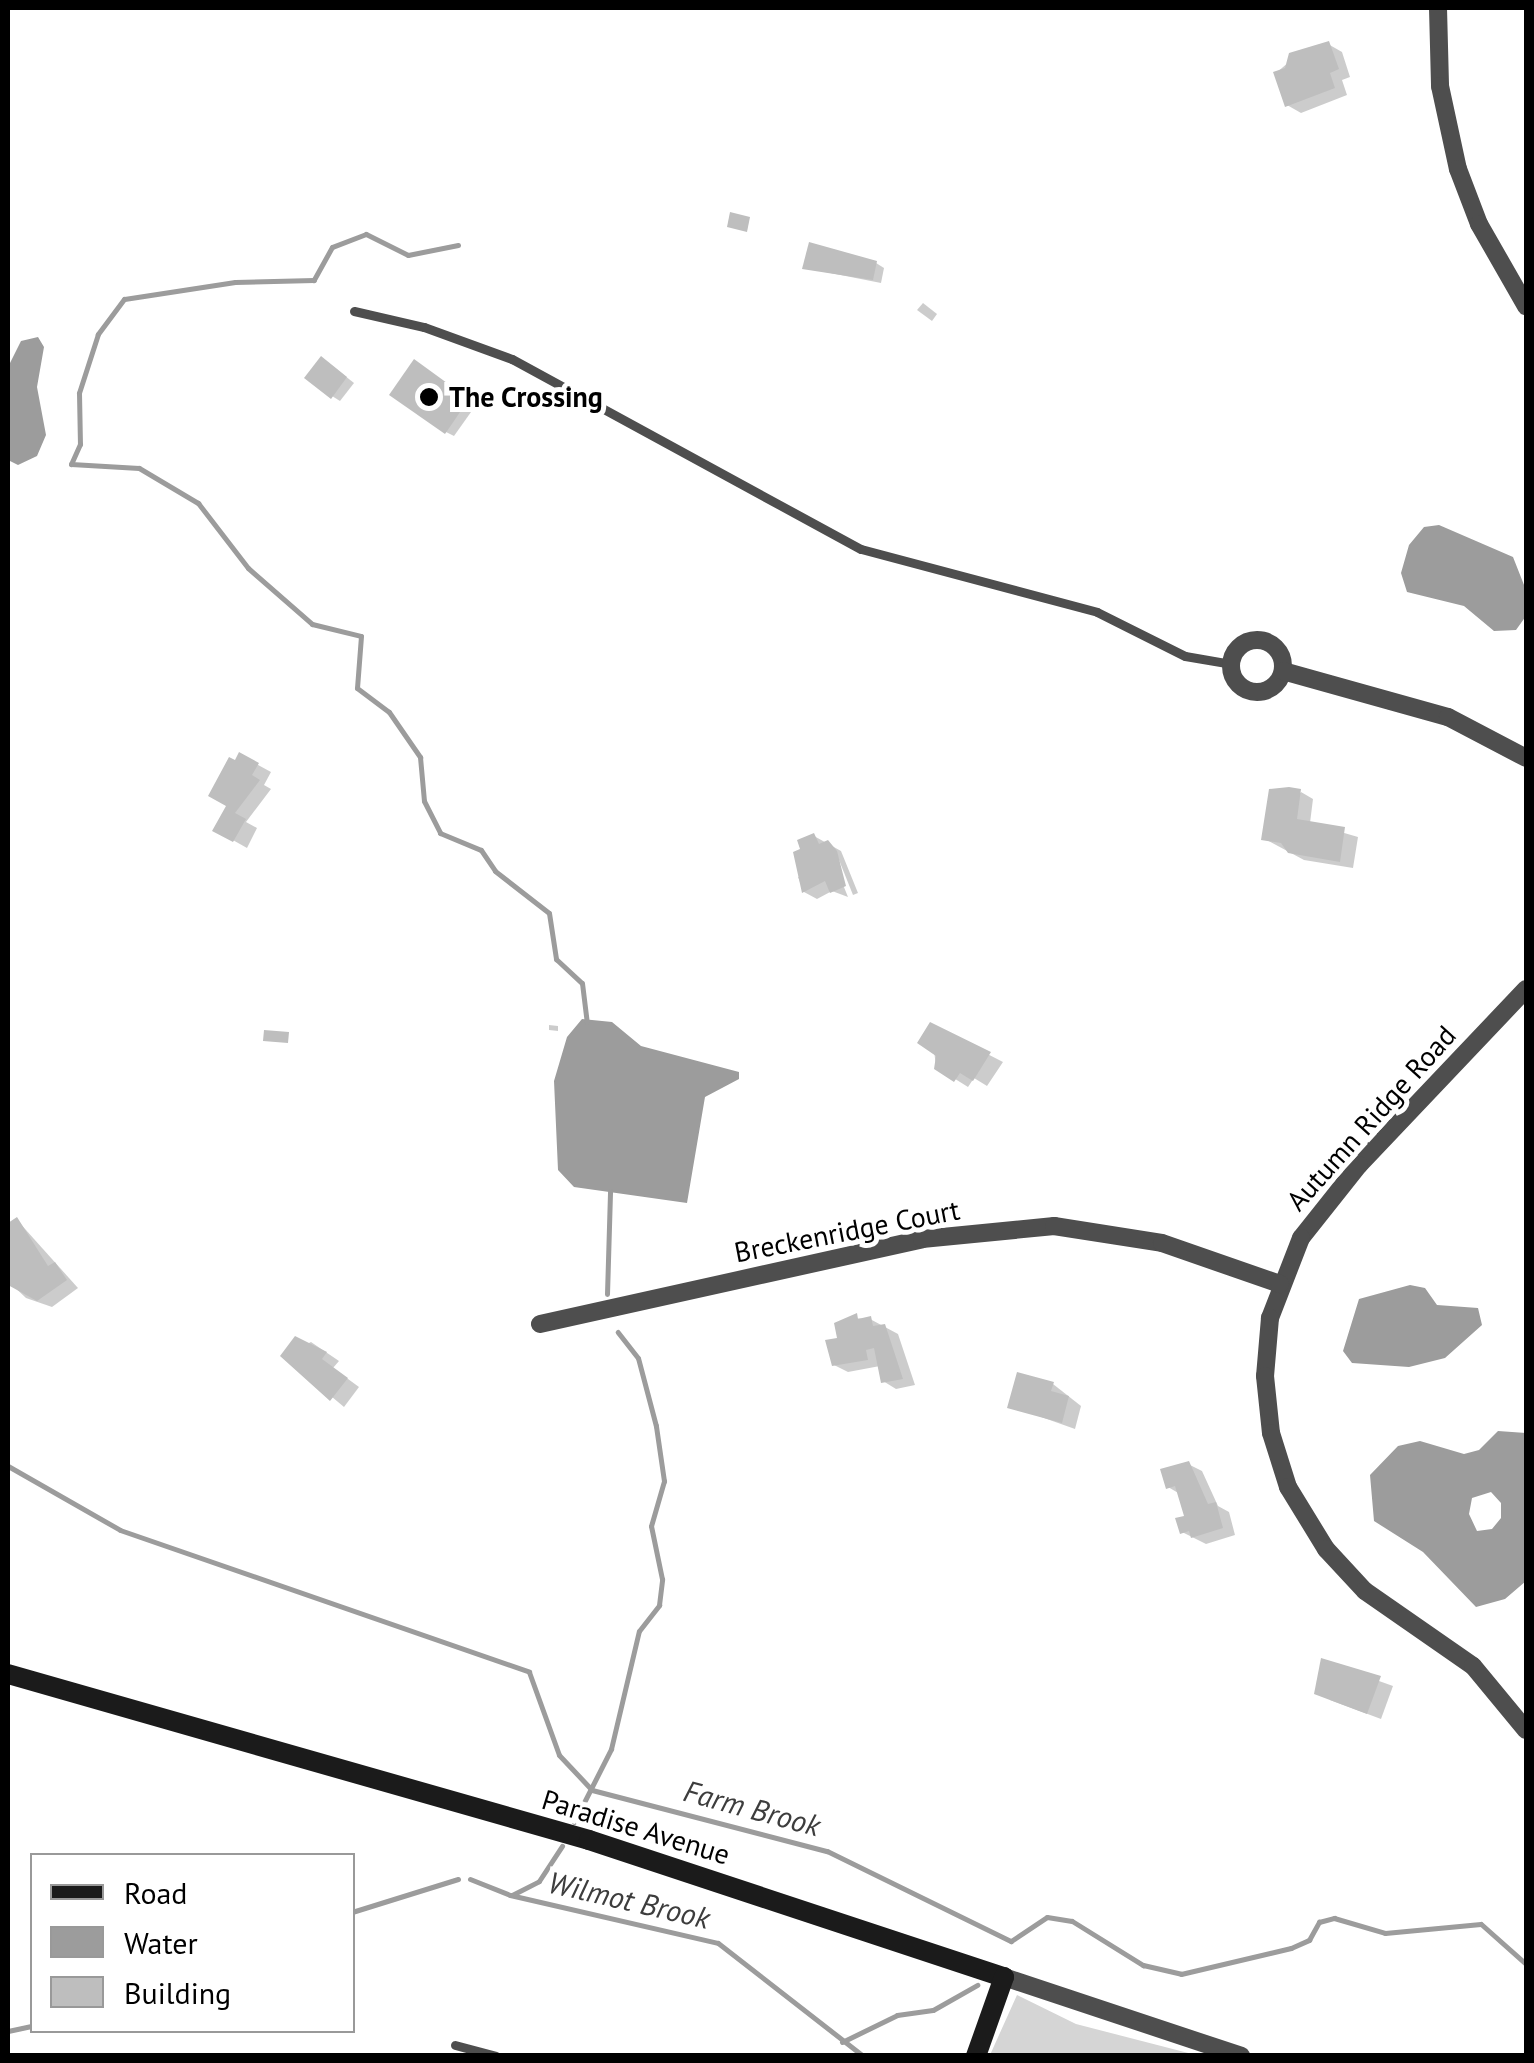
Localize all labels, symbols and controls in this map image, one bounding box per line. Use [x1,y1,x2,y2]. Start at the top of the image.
place label: The Crossing [449,380,603,414]
marker: The Crossing [418,386,440,408]
street label: Autumn Ridge Road [1279,1019,1463,1217]
street label: Breckenridge Court [731,1193,963,1269]
water label: Farm Brook [680,1773,824,1843]
street label: Paradise Avenue [538,1782,734,1872]
legend [30,1853,355,2033]
water label: Wilmot Brook [545,1864,713,1936]
text: Road [124,1873,188,1912]
text: Water [124,1923,198,1962]
text: Building [124,1973,231,2012]

